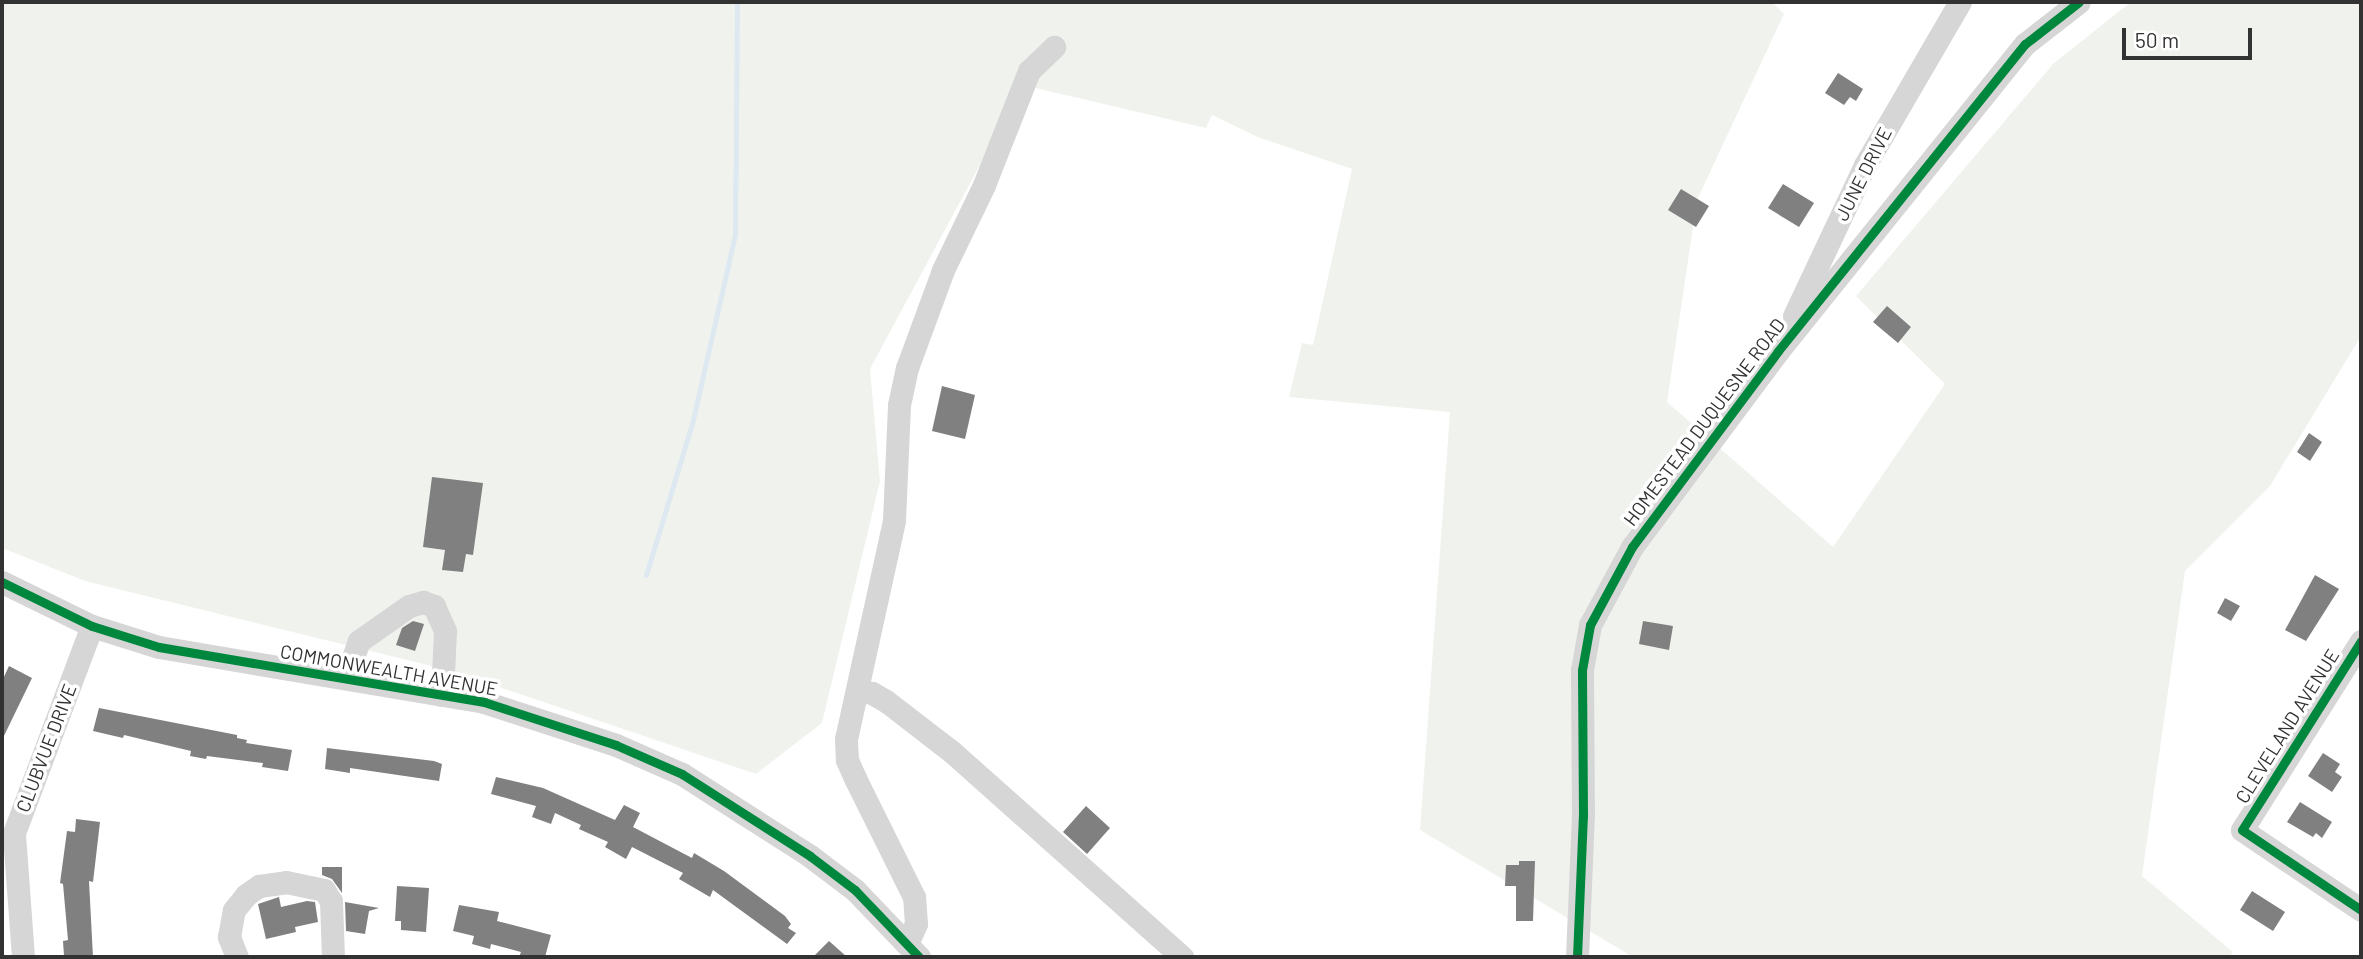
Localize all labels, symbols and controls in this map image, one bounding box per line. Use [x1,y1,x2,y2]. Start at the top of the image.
scale bar [2125,14,2254,58]
text: 50 m [2135,27,2179,52]
street label: JUNE DRIVE [1830,123,1896,225]
street label: HOMESTEAD DUQUESNE ROAD [1619,314,1789,530]
street label: COMMONWEALTH AVENUE [278,640,500,700]
street label: CLEVELAND AVENUE [2230,645,2344,807]
street label: CLUBVUE DRIVE [11,681,81,815]

